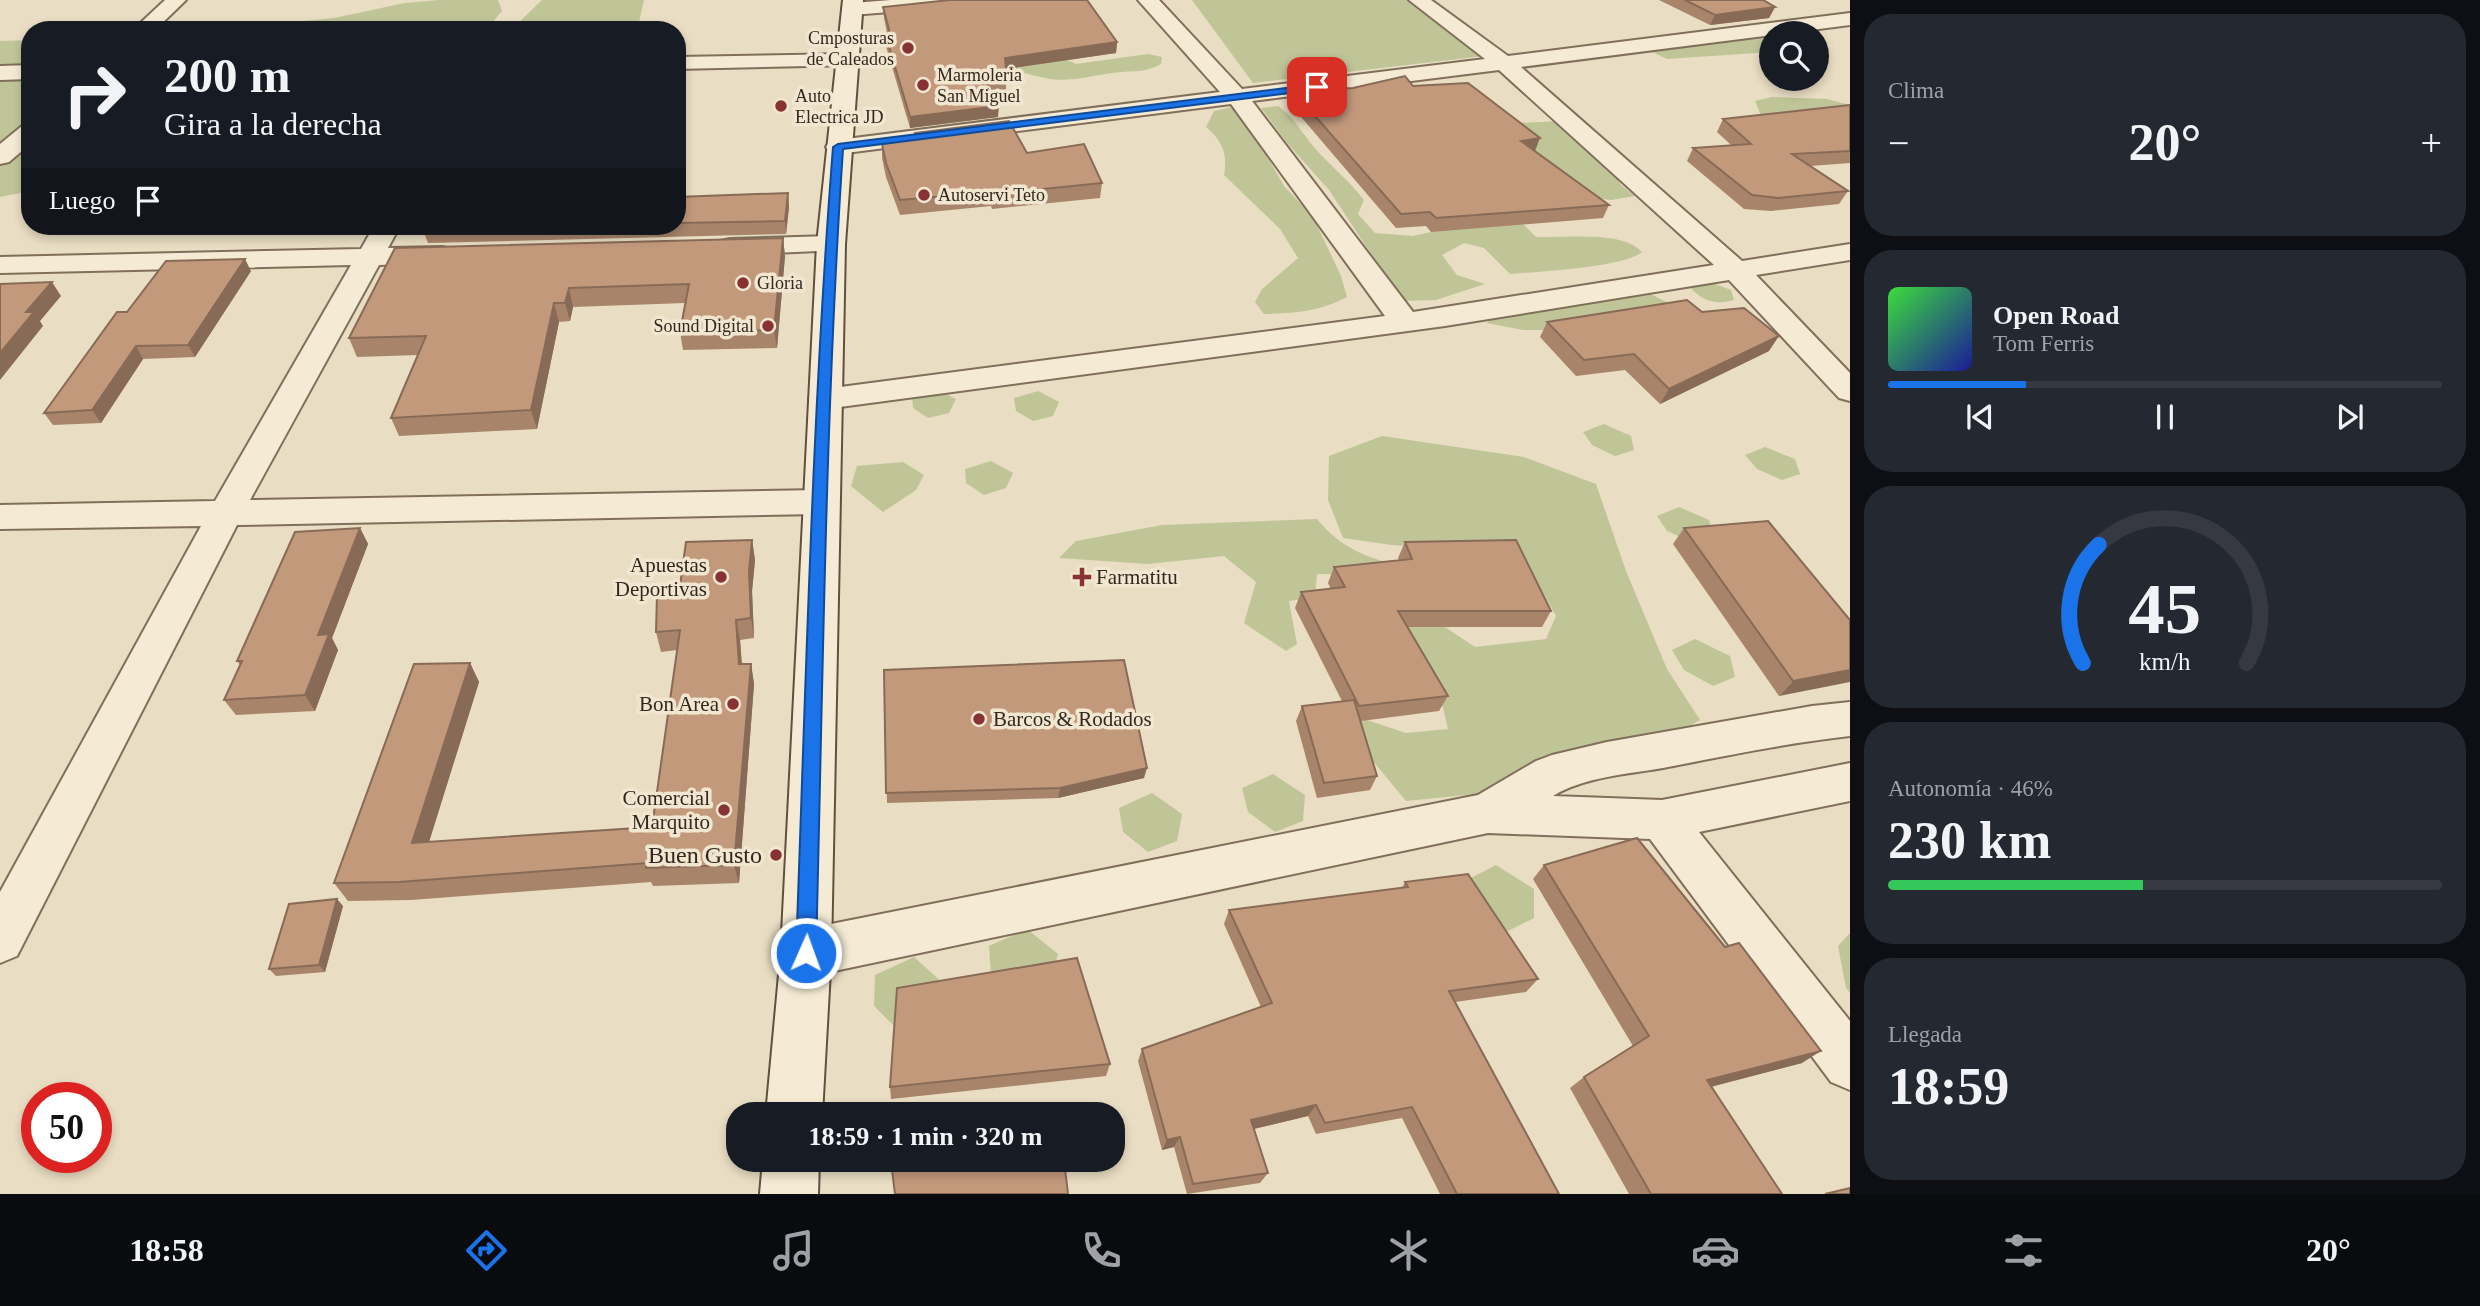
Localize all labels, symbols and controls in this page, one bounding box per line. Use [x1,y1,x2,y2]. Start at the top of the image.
map controls [1759,21,1829,91]
button: search [1759,21,1829,91]
place label: Cmposturas de Caleados [807,28,894,69]
marker: Cmposturas de Caleados [900,40,916,56]
text: 200 m [164,48,291,103]
icon: right [49,49,140,140]
pin [1287,57,1347,117]
place label: Marmoleria San Miguel [937,65,1022,106]
icon: arrive [1298,68,1336,106]
marker: Marmoleria San Miguel [915,77,931,93]
text: Clima [1888,78,1944,103]
place label: Auto Electrica JD [795,86,883,127]
marker: Auto Electrica JD [773,98,789,114]
text: Gira a la derecha [164,106,382,142]
text: 20° [2129,114,2201,171]
text: − [1888,122,1909,164]
text: + [2421,122,2442,164]
icon: arrive [129,182,167,220]
place label: Autoservi Teto [938,185,1045,205]
text: Luego [49,186,115,215]
marker: Autoservi Teto [916,187,932,203]
place label: Gloria [757,273,803,293]
marker: Gloria [735,275,751,291]
text: Open Road [1993,301,2119,330]
place label: Sound Digital [653,316,754,336]
marker: Sound Digital [760,318,776,334]
text: Tom Ferris [1993,331,2094,356]
icon: previous [1961,398,1999,436]
icon: pause [2146,398,2184,436]
icon: next [2331,398,2369,436]
place label: Apuestas Deportivas [615,553,707,601]
place label: Farmatitu [1096,565,1178,589]
text: 45 [2129,568,2201,649]
marker: Apuestas Deportivas [713,569,729,585]
marker: Farmatitu [1074,569,1090,585]
text: km/h [2139,648,2191,675]
place label: Bon Area [639,692,720,716]
marker: Bon Area [725,696,741,712]
place label: Barcos & Rodados [993,707,1152,731]
marker: Barcos & Rodados [971,711,987,727]
text: Autonomía · 46% [1888,776,2053,801]
place label: Comercial Marquito [623,786,710,834]
marker: Comercial Marquito [716,802,732,818]
text: 230 km [1888,812,2051,869]
place label: Buen Gusto [648,842,762,868]
marker: Buen Gusto [768,847,784,863]
position arrow [769,916,843,990]
text: Llegada [1888,1022,1962,1047]
text: 18:59 [1888,1058,2009,1115]
speed limit sign: 50 [21,1082,112,1173]
text: 18:59 · 1 min · 320 m [809,1122,1043,1151]
icon: directions [462,1226,511,1275]
icon: music [769,1226,818,1275]
icon: phone [1077,1226,1126,1275]
icon: climate [1384,1226,1433,1275]
icon: car [1691,1226,1740,1275]
icon: filters [1999,1226,2048,1275]
text: 18:58 [129,1232,204,1268]
text: 20° [2306,1232,2351,1268]

